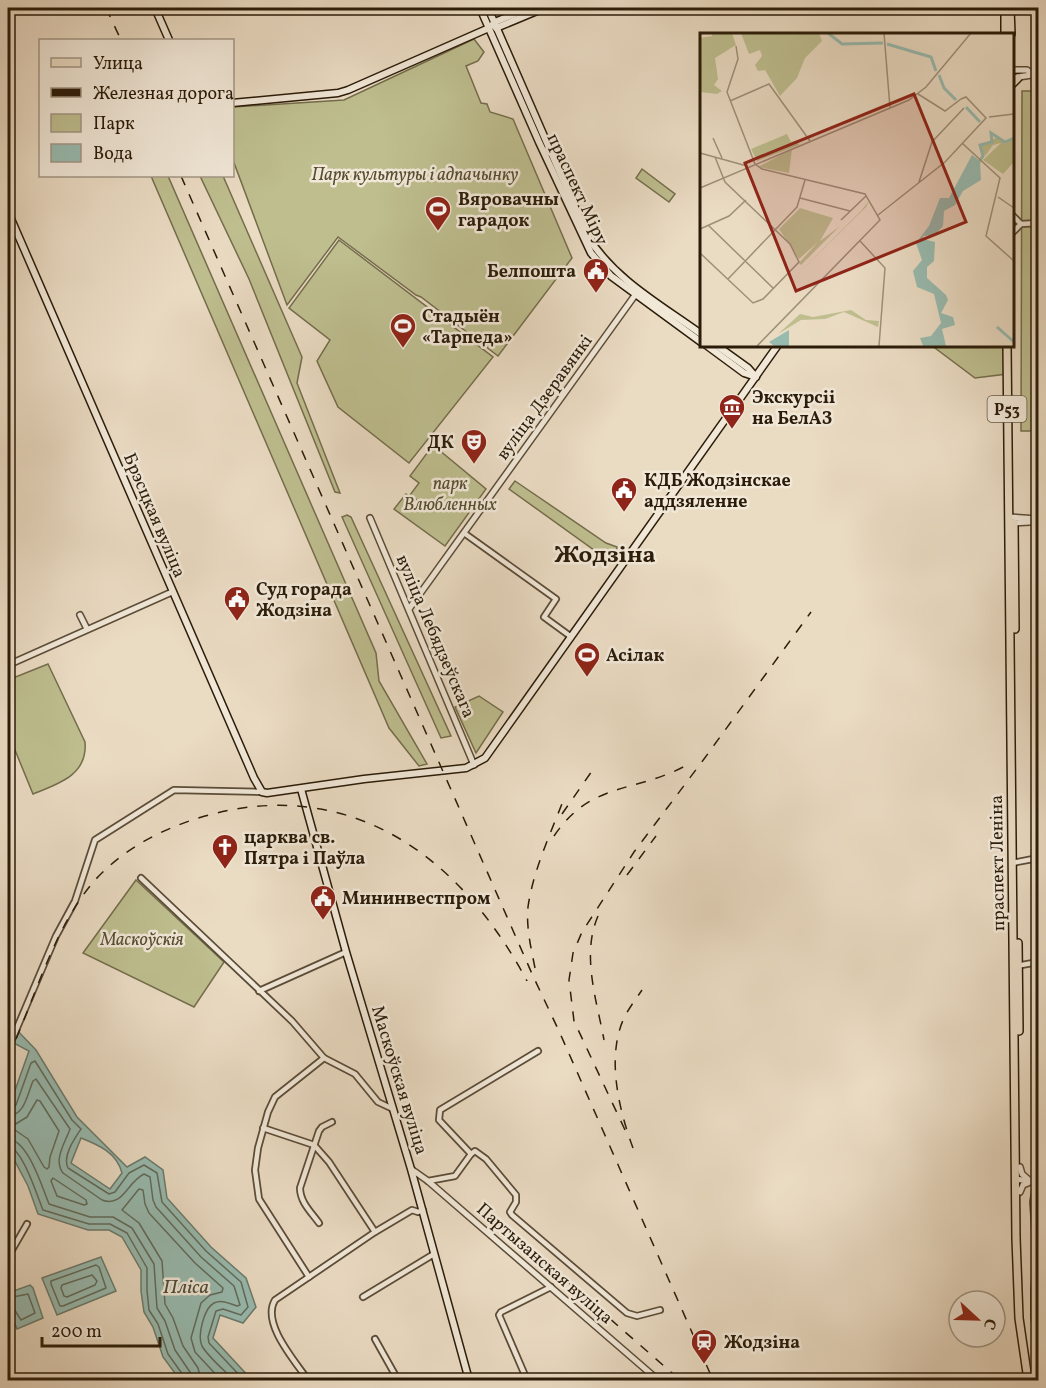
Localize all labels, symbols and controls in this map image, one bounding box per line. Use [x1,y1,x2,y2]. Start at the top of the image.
inset map [700,33,1013,346]
legend [39,39,234,177]
text: Улица [93,52,143,77]
text: Железная дорога [93,82,234,107]
text: Парк [93,112,135,137]
street label: праспект Міру [540,129,614,250]
text: Вода [93,142,133,167]
park label: Парк культуры і адпачынку [312,163,518,188]
place label: Вяровачны гарадок [458,188,559,234]
sports icon: Вяровачны гарадок [423,194,453,232]
public building icon: Белпошта [581,256,611,294]
place label: Белпошта [487,260,576,285]
place label: Стадыён «Тарпеда» [422,305,513,351]
sports icon: Стадыён «Тарпеда» [388,311,418,349]
street label: вуліца Дзеравянкі [491,330,599,466]
place label: Экскурсіі на БелАЗ [752,386,835,432]
museum icon: Экскурсіі на БелАЗ [717,392,747,430]
road number: Р53 [988,396,1026,422]
theatre icon: ДК [459,427,489,465]
place label: ДК [427,431,454,456]
street label: Брэсцкая вуліца [116,449,191,582]
place label: КДБ Жодзінскае аддзяленне [644,469,791,515]
park label: парк Влюбленных [403,472,497,518]
public building icon: КДБ Жодзінскае аддзяленне [609,475,639,513]
district label: Жодзіна [554,539,656,573]
street label: вуліца Лебядзеўскага [389,551,480,722]
place label: Суд горада Жодзіна [256,578,352,624]
public building icon: Суд горада Жодзіна [222,584,252,622]
sports icon: Асілак [572,640,602,678]
place label: Асілак [606,644,664,669]
street label: праспект Леніна [985,795,1012,931]
place label: царква св. Пятра і Паўла [244,826,366,872]
church icon: царква св. Пятра і Паўла [210,832,240,870]
public building icon: Мининвестпром [308,883,338,921]
place label: Мининвестпром [342,887,491,912]
park label: Маскоўскія [99,928,184,953]
street label: Маскоўская вуліца [364,1003,433,1158]
street label: Партызанская вуліца [470,1198,618,1331]
water label: Пліса [163,1274,209,1302]
north arrow [947,1289,1007,1349]
scale bar [42,1310,160,1348]
text: С [977,1315,1001,1333]
text: 200 m [51,1320,102,1345]
station icon: Жодзіна [689,1327,719,1365]
place label: Жодзіна [724,1331,800,1356]

